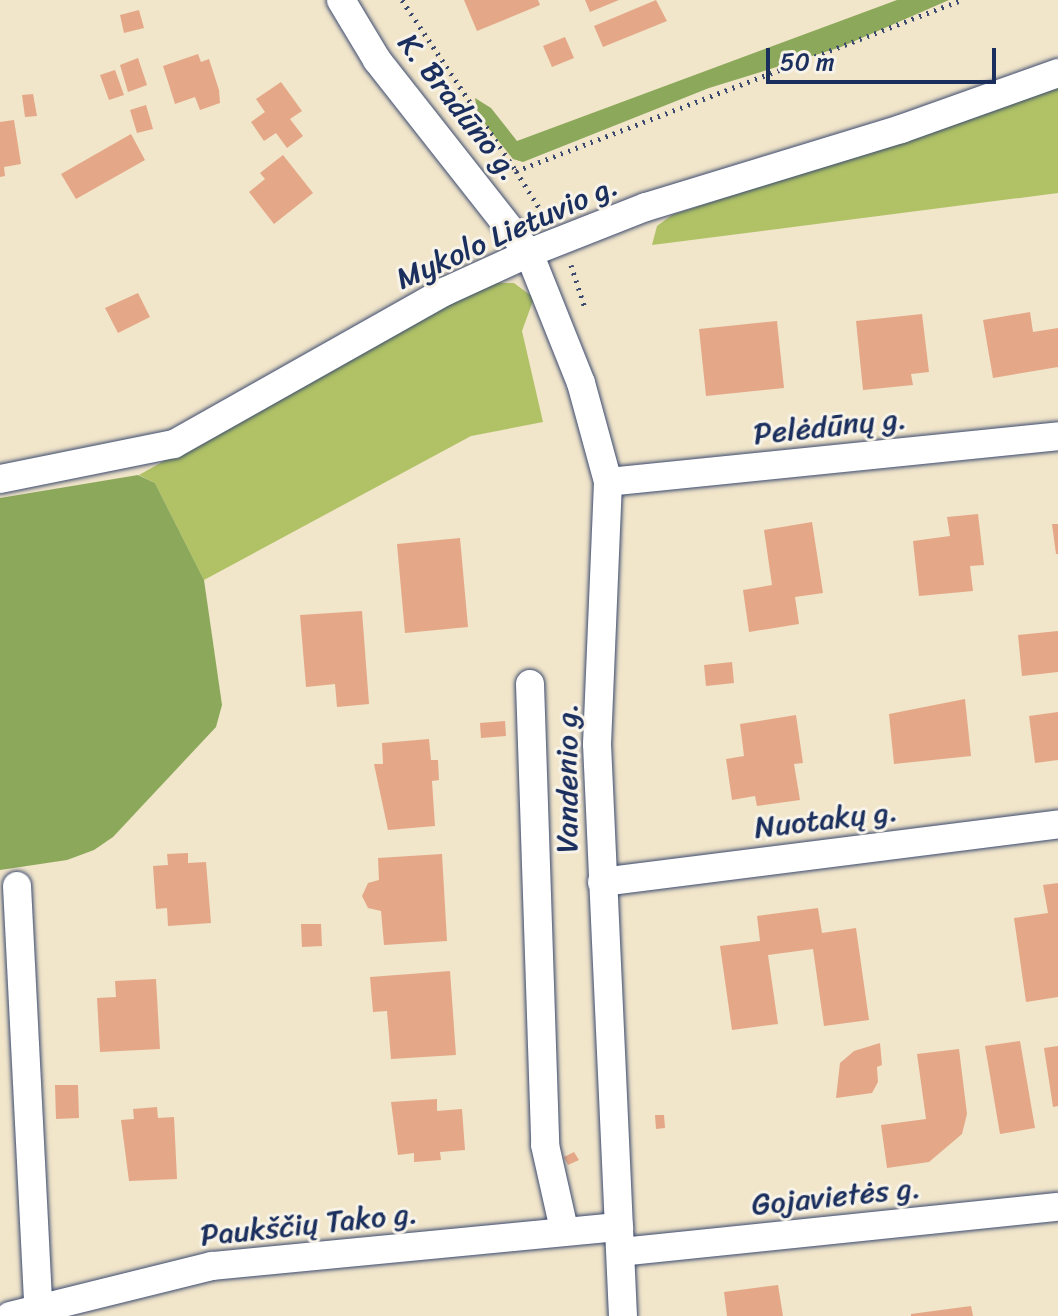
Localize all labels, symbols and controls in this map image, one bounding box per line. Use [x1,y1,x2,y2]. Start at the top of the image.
street label: K. Bradūno g. [390,26,528,188]
scale bar [770,32,1000,82]
text: 50 m [780,41,835,83]
street label: Mykolo Lietuvio g. [390,167,624,297]
street label: Pelėdūnų g. [752,400,908,452]
street label: Vandenio g. [549,703,585,853]
street label: Nuotakų g. [752,792,900,846]
street label: Gojavietės g. [750,1169,922,1223]
street label: Paukščių Tako g. [199,1195,419,1253]

